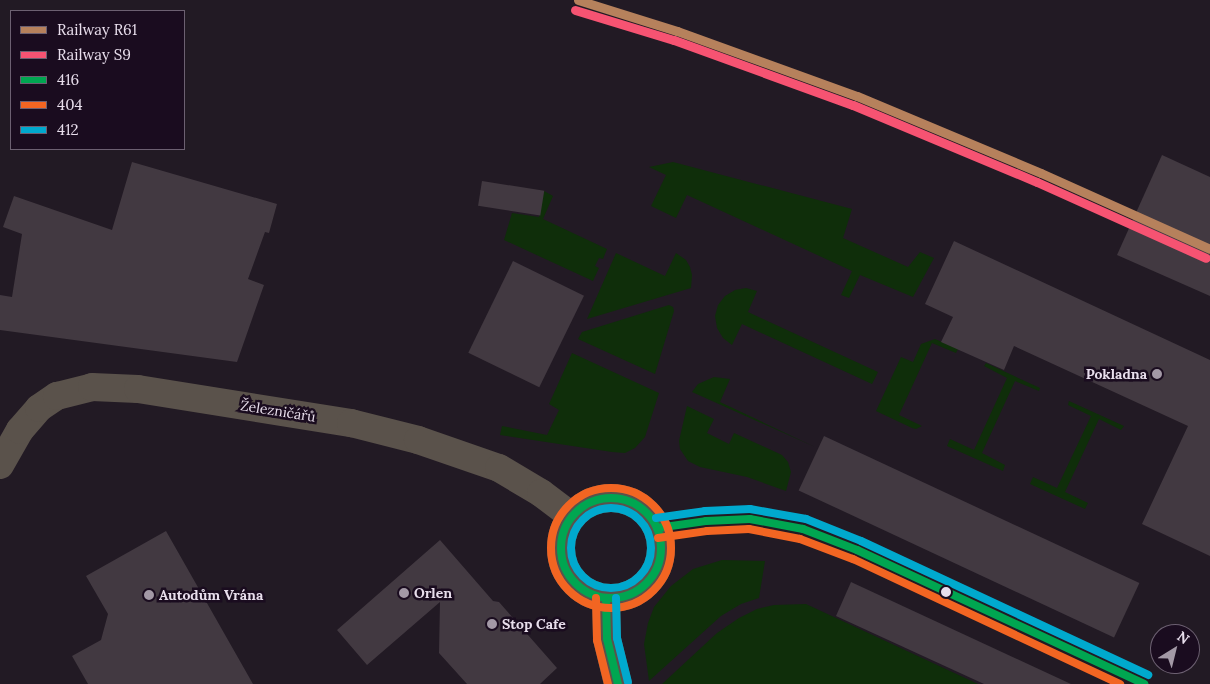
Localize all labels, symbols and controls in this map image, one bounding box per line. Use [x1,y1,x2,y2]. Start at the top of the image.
legend [10,10,185,150]
text: Railway R61 [57,20,137,39]
text: Railway S9 [57,45,131,64]
text: 416 [57,70,79,89]
text: 404 [57,95,83,114]
text: 412 [57,120,79,139]
place label: Pokladna [1086,366,1147,382]
marker: Pokladna [1151,368,1163,380]
street label: Železničářů [239,397,317,425]
place label: Orlen [414,585,452,601]
place label: Autodům Vrána [159,587,263,603]
marker: Orlen [398,587,410,599]
unlabelled marker [941,587,951,597]
marker: Autodům Vrána [143,589,155,601]
place label: Stop Cafe [502,616,566,632]
marker: Stop Cafe [486,618,498,630]
north arrow [1150,624,1200,674]
text: N [1174,627,1193,648]

